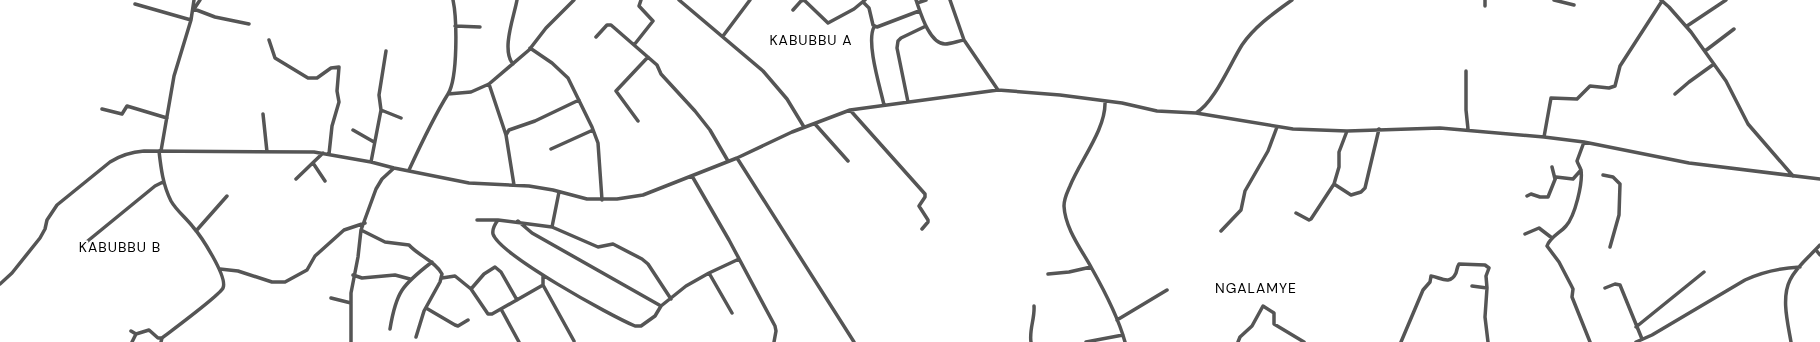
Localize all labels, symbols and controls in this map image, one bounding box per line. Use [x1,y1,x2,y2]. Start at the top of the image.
district label: KABUBBU A [769,31,853,49]
district label: KABUBBU B [79,238,161,256]
district label: NGALAMYE [1215,279,1297,297]

